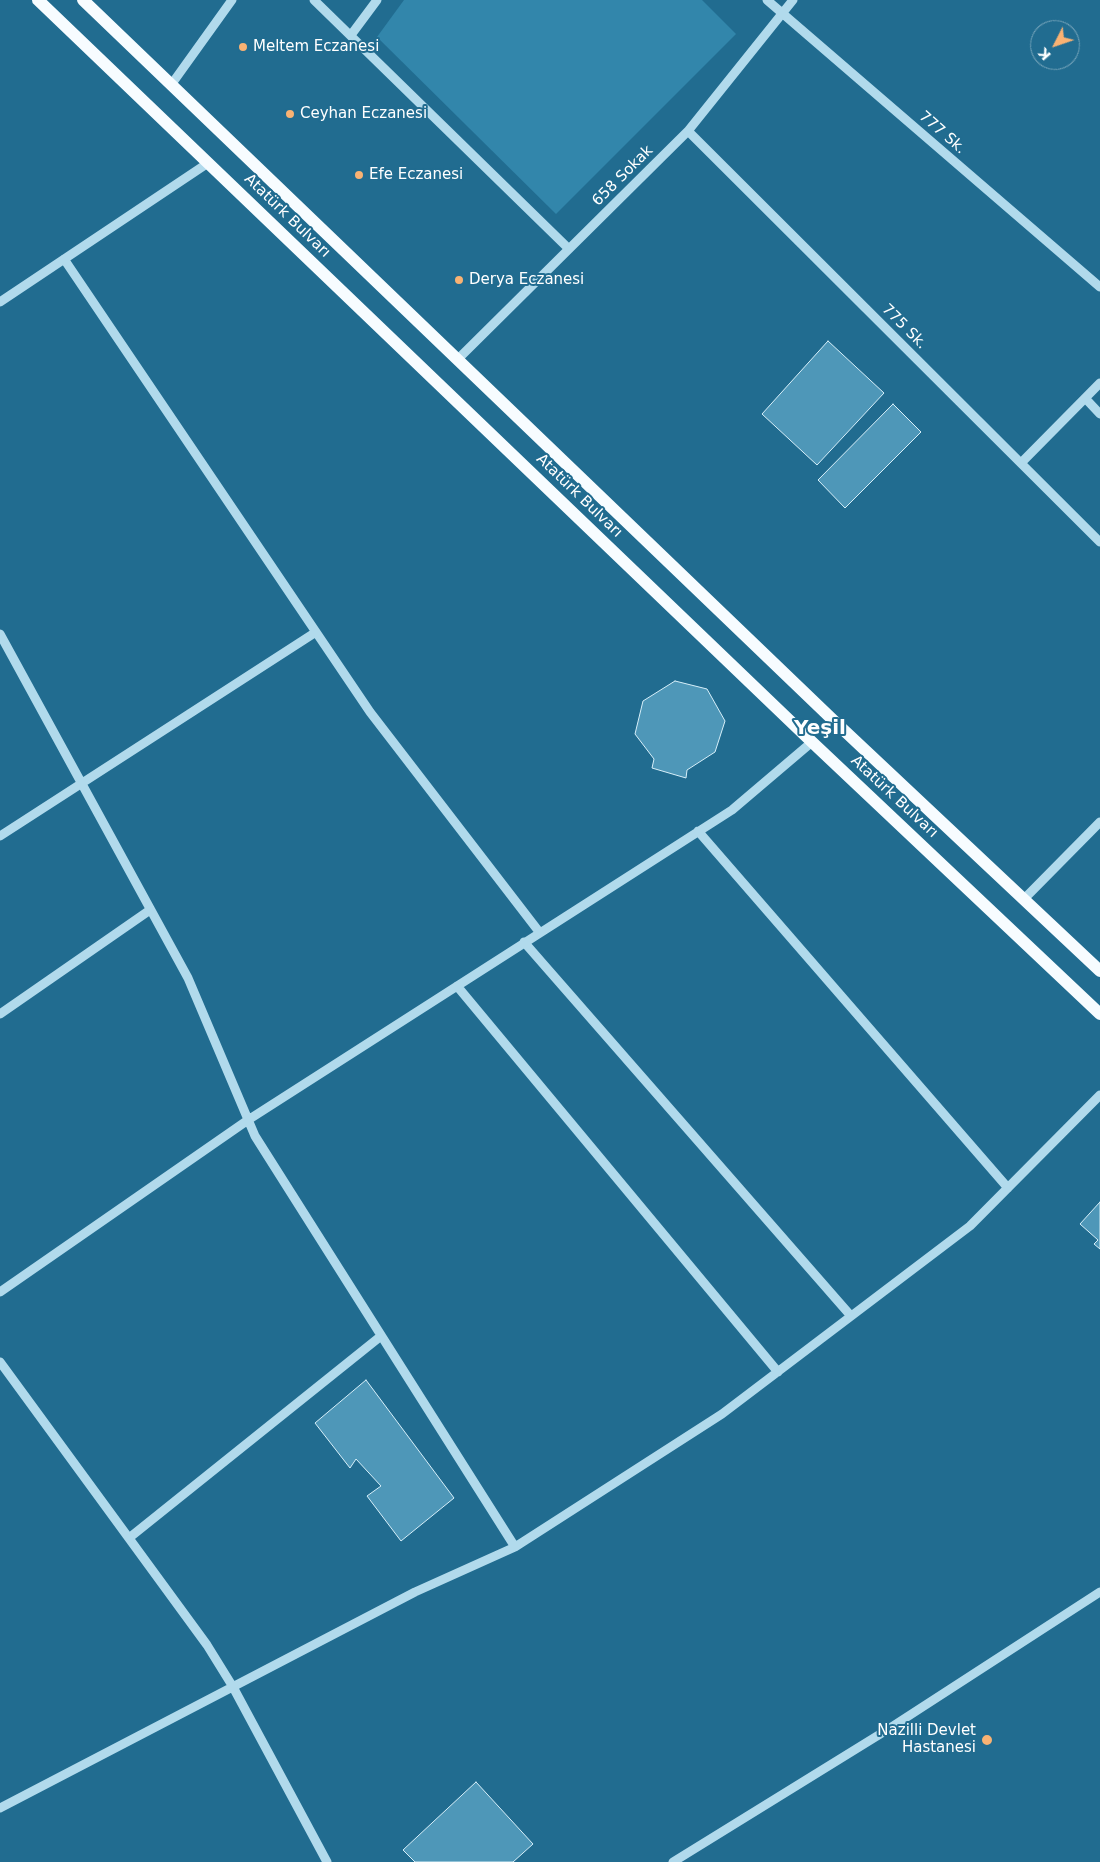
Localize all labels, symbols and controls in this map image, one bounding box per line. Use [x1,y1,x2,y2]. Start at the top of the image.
north arrow [1030,20,1080,70]
place label: Meltem Eczanesi [253,38,379,56]
marker: Meltem Eczanesi [237,41,249,53]
text: K [1035,45,1054,64]
place label: Ceyhan Eczanesi [300,105,427,123]
marker: Ceyhan Eczanesi [284,108,296,120]
street label: 777 Sk. [915,108,969,158]
street label: 658 Sokak [589,142,657,210]
place label: Efe Eczanesi [369,166,463,184]
marker: Efe Eczanesi [353,169,365,181]
street label: Atatürk Bulvarı [240,170,334,262]
place label: Derya Eczanesi [469,271,584,289]
marker: Derya Eczanesi [453,274,465,286]
street label: 775 Sk. [878,301,930,353]
street label: Atatürk Bulvarı [532,450,626,542]
district label: Yeşil [794,717,846,741]
street label: Atatürk Bulvarı [847,752,941,842]
place label: Nazilli Devlet Hastanesi [877,1722,976,1757]
marker: Nazilli Devlet Hastanesi [980,1733,994,1747]

